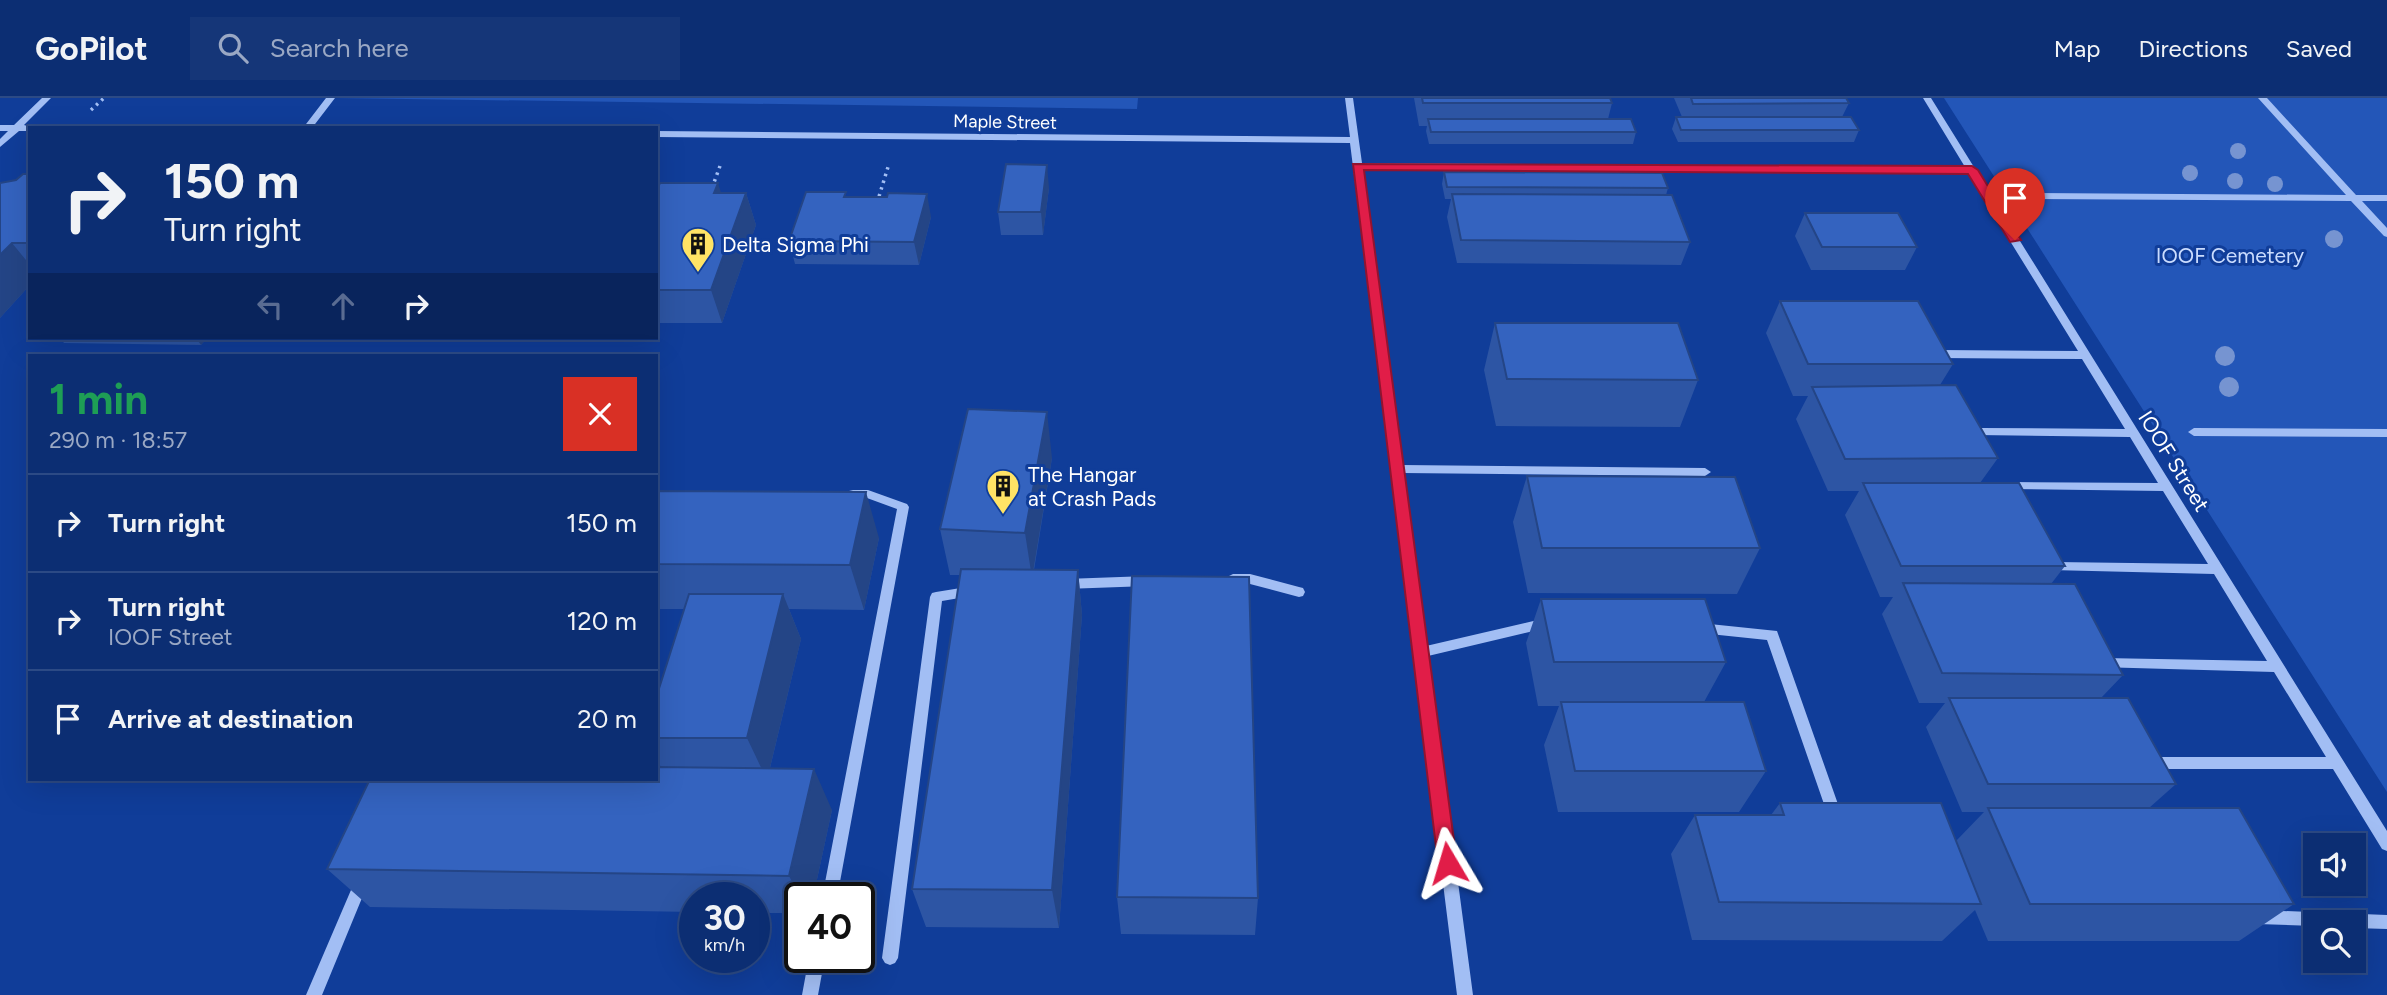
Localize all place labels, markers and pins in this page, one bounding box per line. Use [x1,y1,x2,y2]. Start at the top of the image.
pin [1985,168,2045,240]
building icon: Delta Sigma Phi [679,225,717,274]
place label: Delta Sigma Phi [722,232,869,257]
place label: The Hangar at Crash Pads [1028,462,1156,511]
building icon: The Hangar at Crash Pads [984,467,1022,516]

